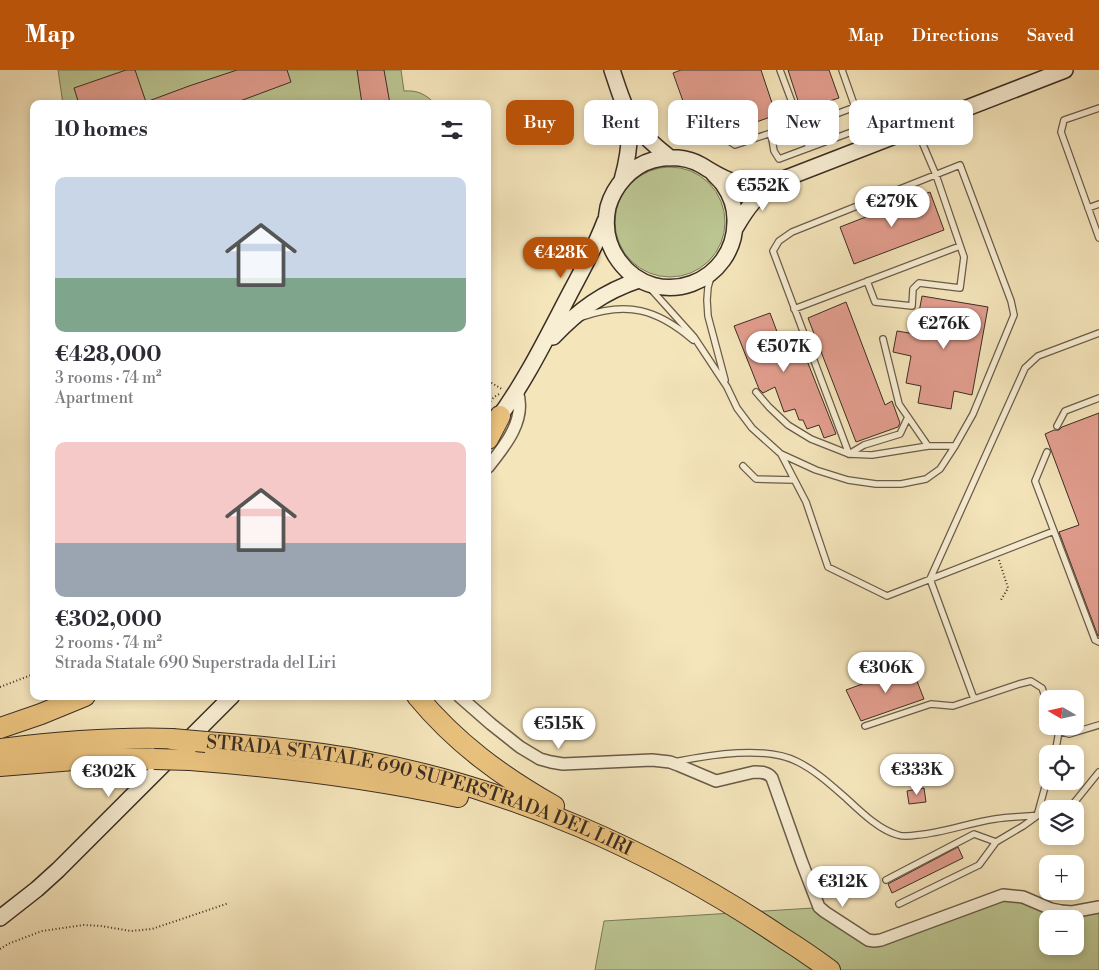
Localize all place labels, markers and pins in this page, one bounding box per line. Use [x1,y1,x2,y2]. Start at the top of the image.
pin: €552K [728,170,798,212]
pin: €279K [857,186,927,228]
pin: €428K [526,236,596,279]
pin: €276K [909,308,979,350]
pin: €507K [749,330,819,373]
pin: €306K [851,652,921,694]
pin: €515K [524,708,594,750]
pin: €333K [882,754,952,796]
pin: €302K [74,756,144,798]
pin: €312K [808,866,878,908]

